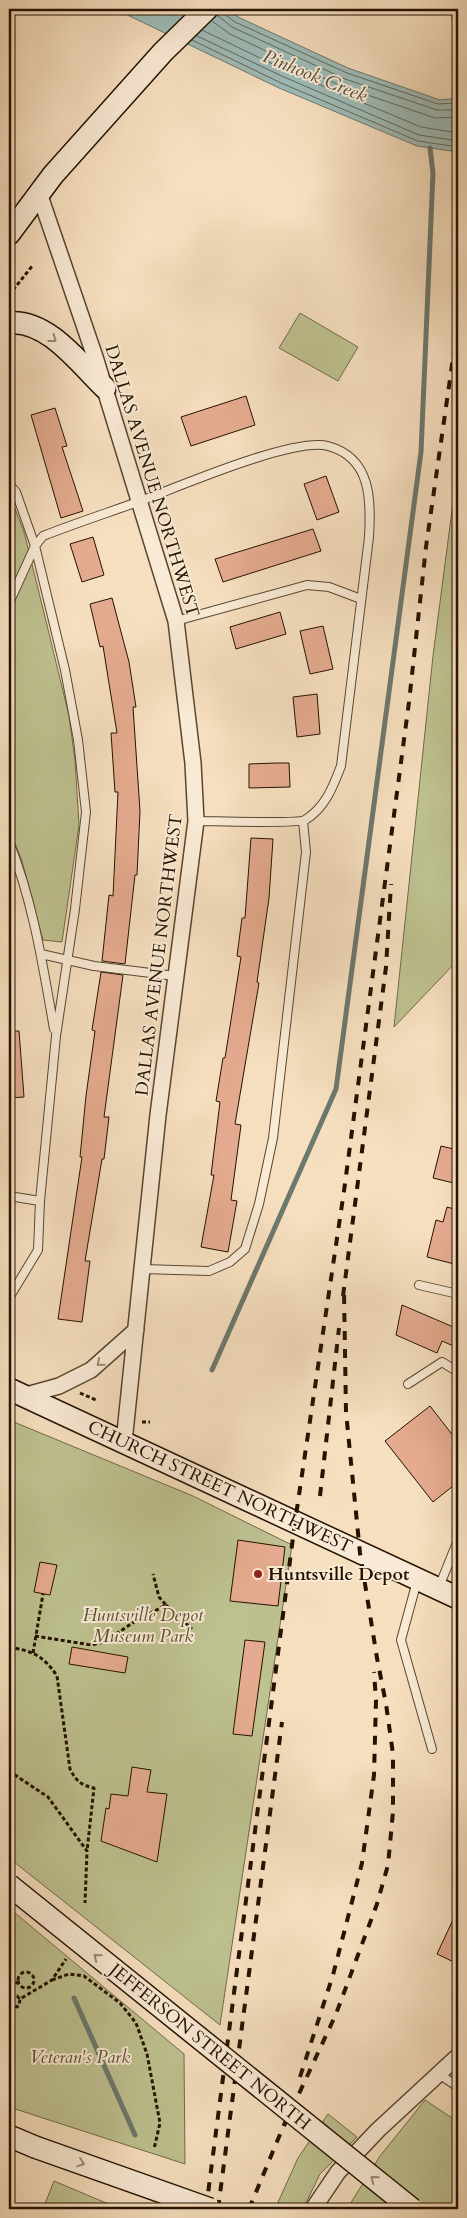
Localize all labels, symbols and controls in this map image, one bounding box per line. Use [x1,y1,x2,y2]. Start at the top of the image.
water label: Pinhook Creek [259,43,372,109]
one-way arrow [47,333,57,342]
street label: DALLAS AVENUE NORTHWEST [99,342,205,620]
street label: DALLAS AVENUE NORTHWEST [129,813,189,1097]
one-way arrow [97,1357,106,1365]
street label: CHURCH STREET NORTHWEST [84,1415,356,1559]
place label: Huntsville Depot [268,1562,410,1587]
marker: Huntsville Depot [252,1568,264,1580]
park label: Huntsville Depot Museum Park [83,1603,204,1649]
one-way arrow [94,1954,103,1962]
street label: JEFFERSON STREET NORTH [102,1956,316,2136]
park label: Veteran's Park [30,2045,130,2070]
one-way arrow [76,2157,85,2167]
one-way arrow [371,2176,380,2184]

